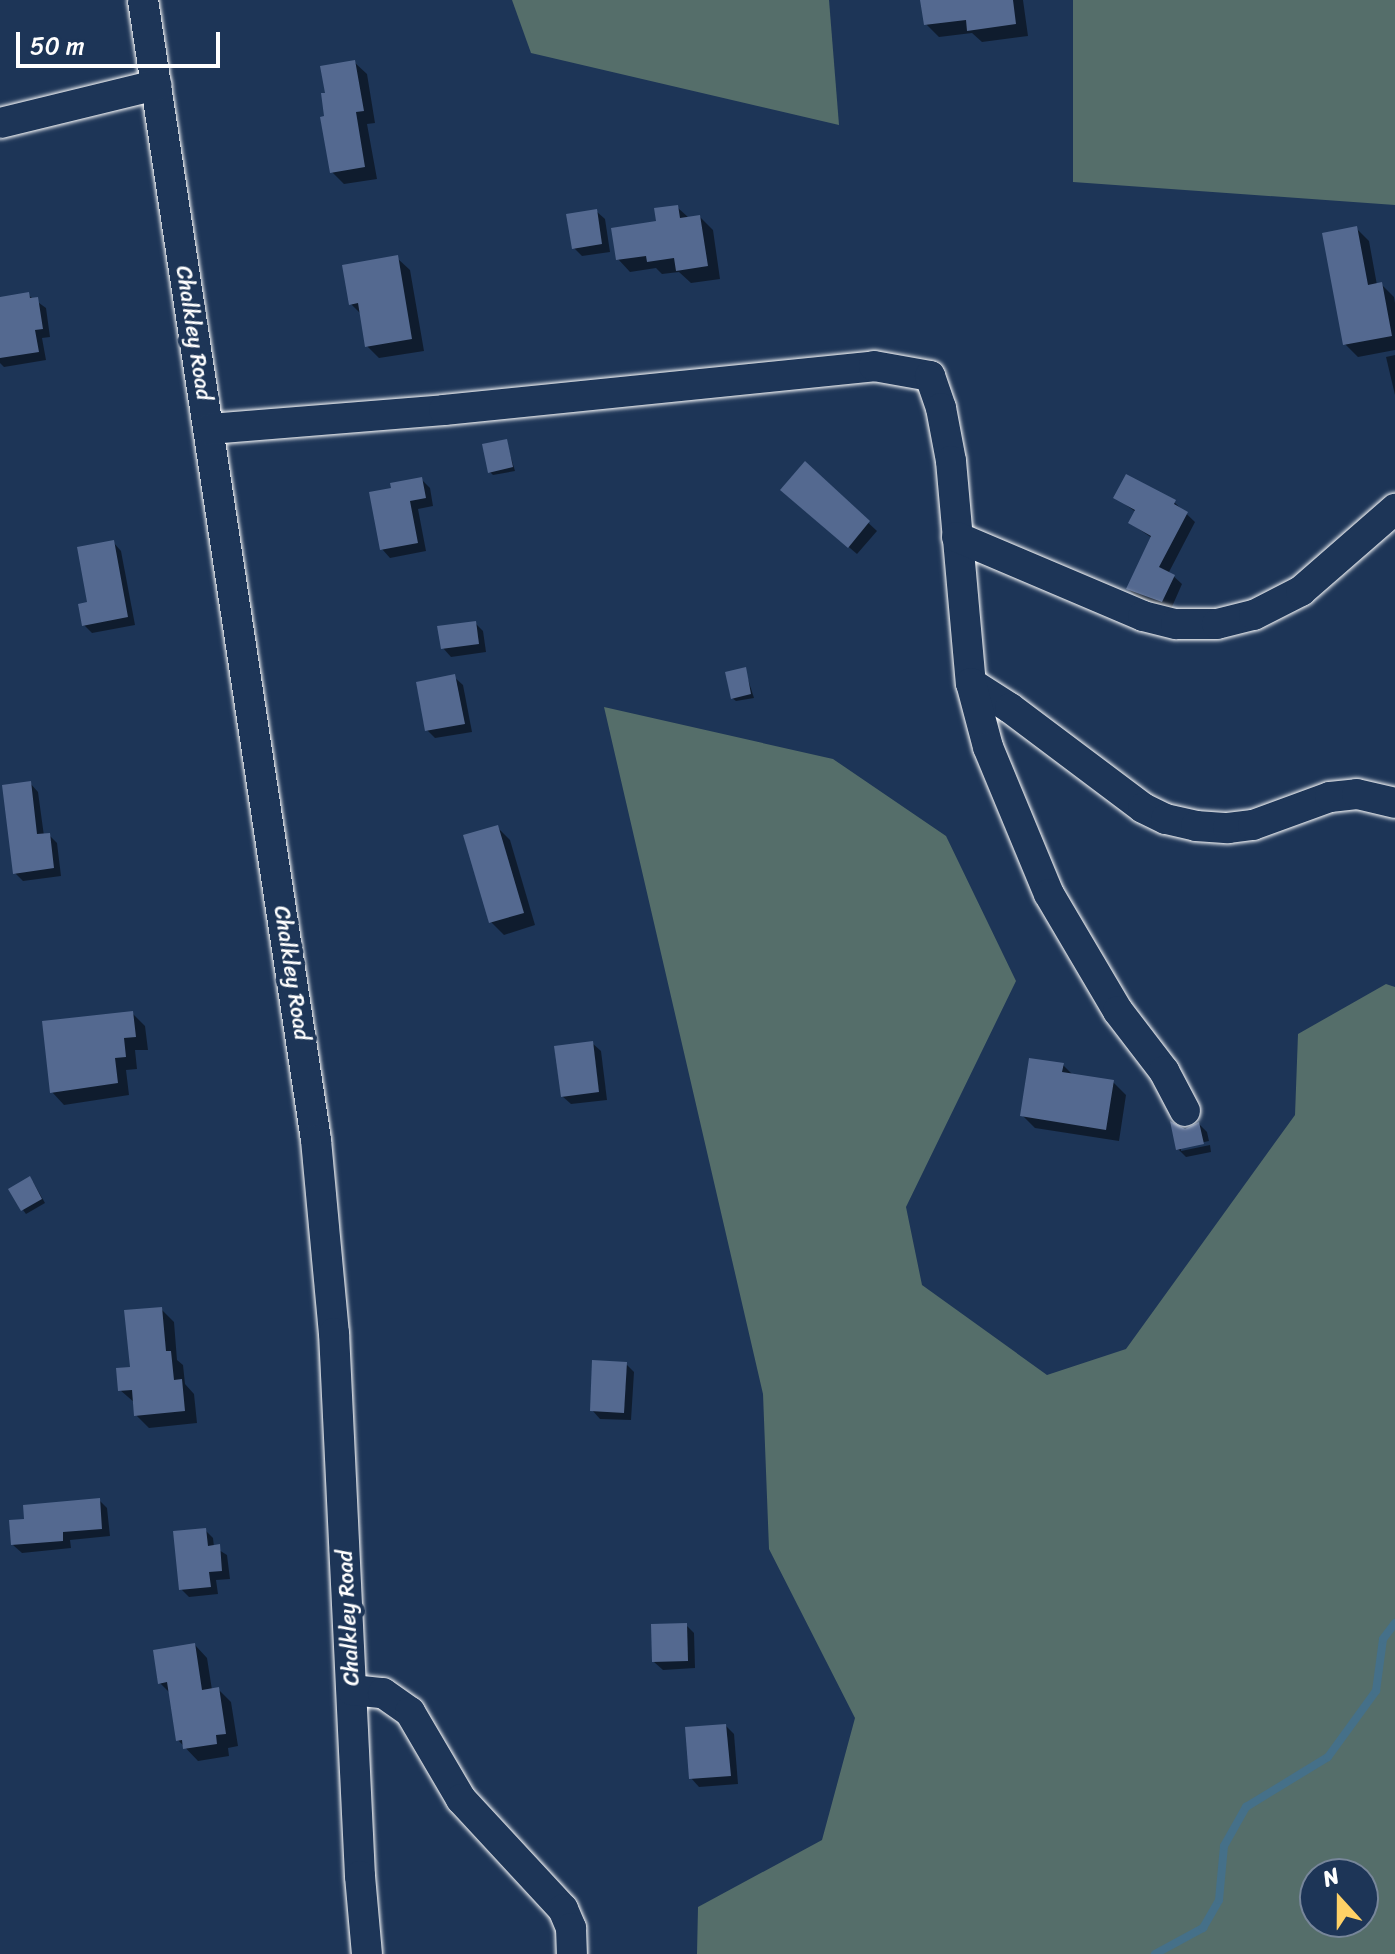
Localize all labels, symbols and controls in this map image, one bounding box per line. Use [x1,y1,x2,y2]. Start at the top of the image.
scale bar [20,16,224,66]
text: 50 m [30,25,85,67]
street label: Chalkley Road [170,264,218,402]
street label: Chalkley Road [268,904,316,1042]
street label: Chalkley Road [331,1549,365,1687]
text: N [1317,1856,1345,1898]
north arrow [1299,1858,1379,1938]

